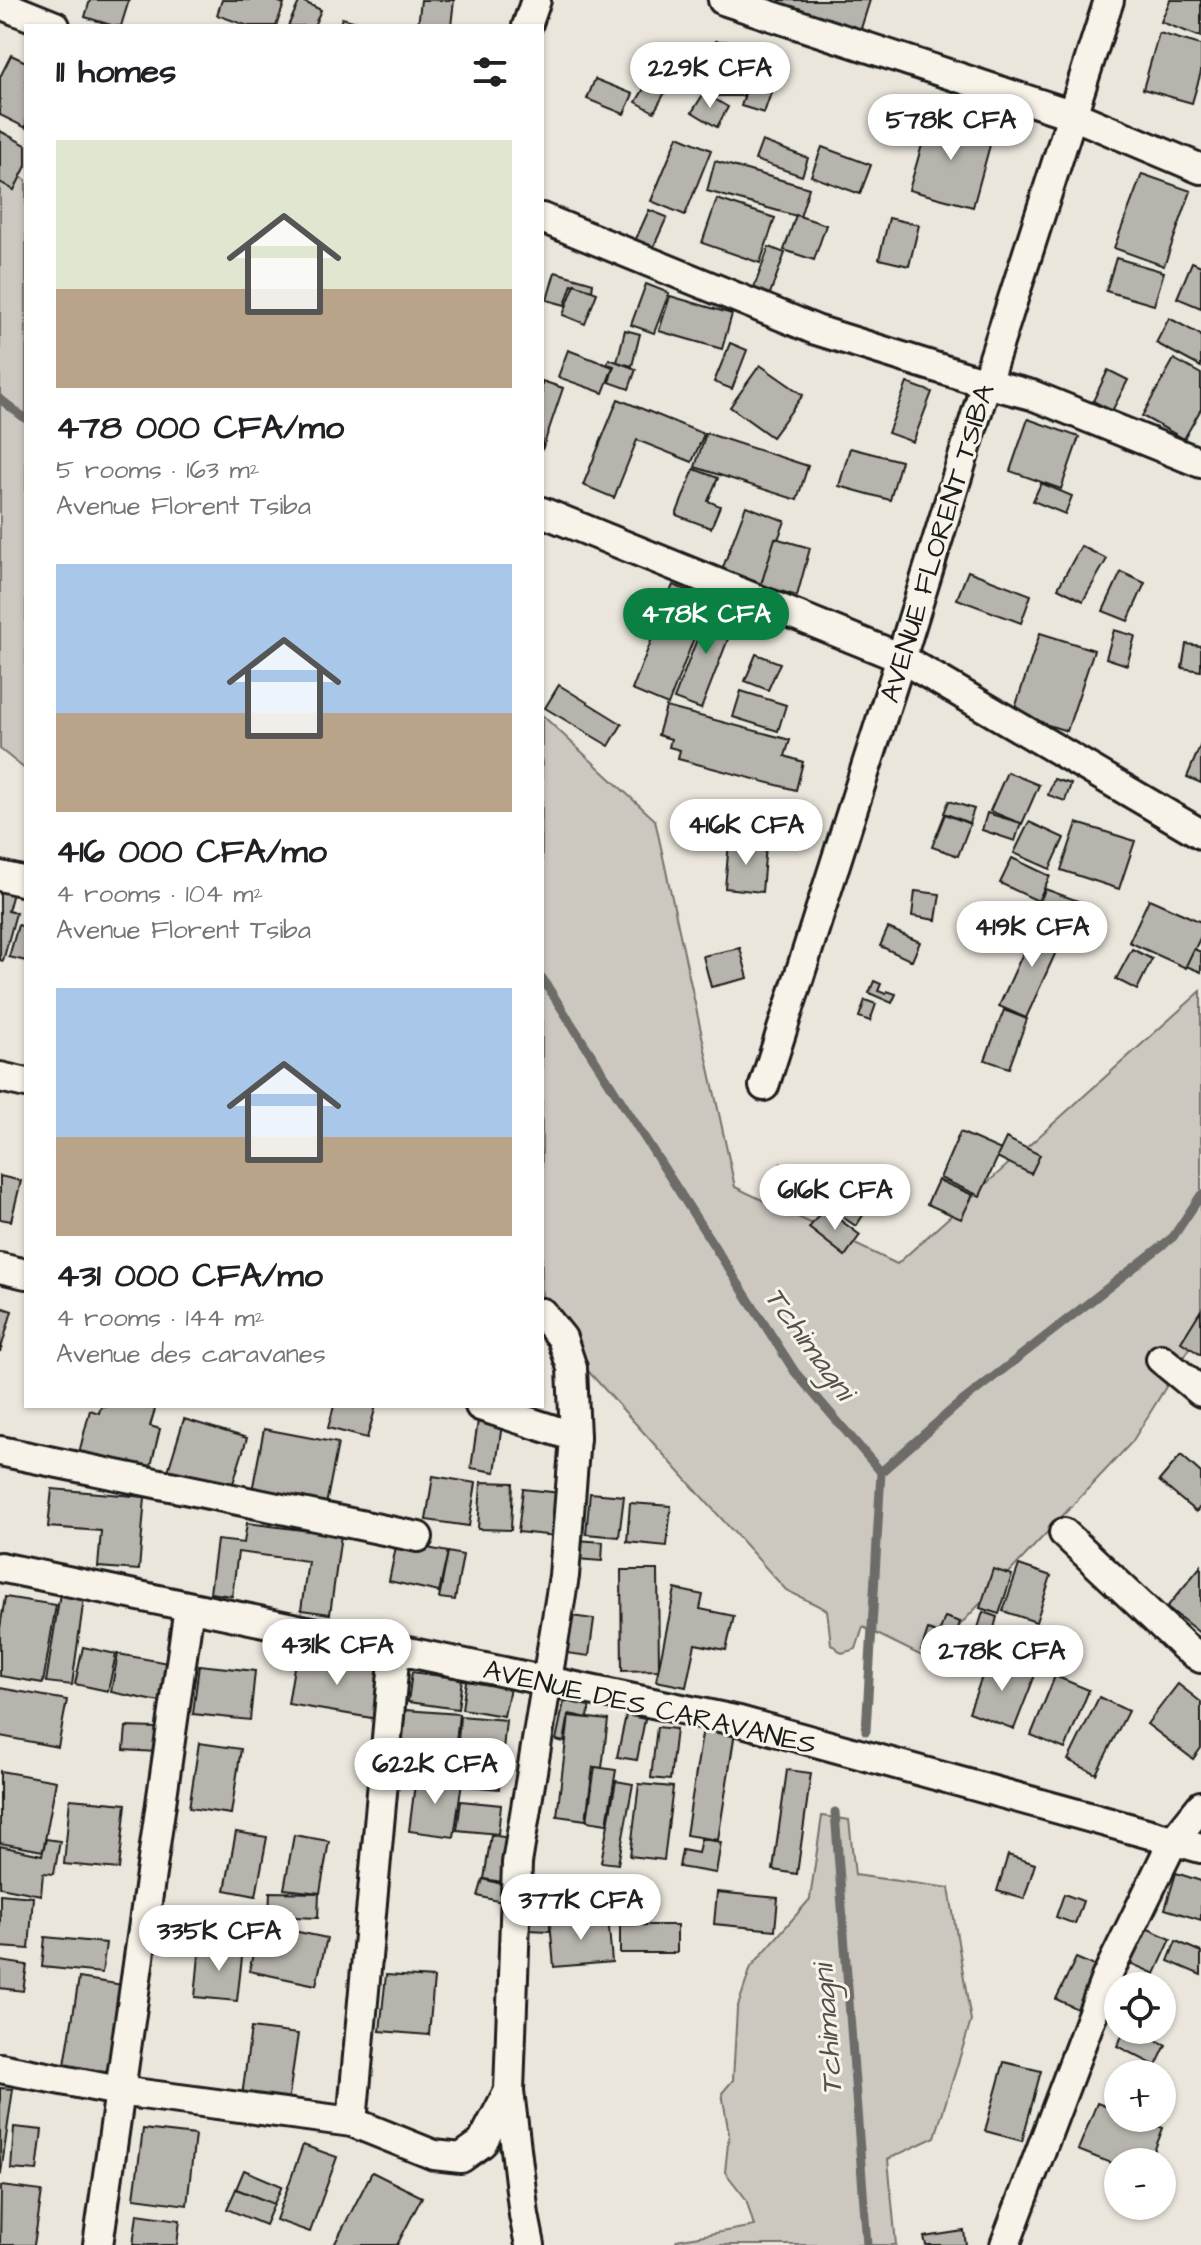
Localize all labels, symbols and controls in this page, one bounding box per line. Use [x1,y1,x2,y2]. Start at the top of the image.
pin: 229K CFA [627,42,793,110]
text: 11 homes [56,48,176,96]
icon: filters [468,50,512,94]
text: 229K CFA [648,50,772,86]
pin: 578K CFA [868,94,1034,162]
text: 578K CFA [886,102,1016,138]
icon: home [212,192,356,336]
street label: AVENUE FLORENT TSIBA [870,379,1004,707]
text: 478 000 CFA/mo [56,404,344,452]
text: 5 rooms · 163 m² [56,452,259,488]
text: Avenue Florent Tsiba [56,488,311,524]
pin: 478K CFA [623,588,789,656]
text: 478K CFA [641,596,771,632]
icon: home [212,616,356,760]
pin: 416K CFA [663,799,829,867]
text: 416K CFA [688,807,804,843]
text: 416 000 CFA/mo [56,828,327,876]
text: 4 rooms · 104 m² [56,876,263,912]
pin: 419K CFA [949,901,1115,969]
text: 419K CFA [974,909,1090,945]
text: Avenue Florent Tsiba [56,912,311,948]
icon: home [212,1040,356,1184]
pin: 616K CFA [752,1164,918,1232]
text: 616K CFA [777,1172,893,1208]
text: 431 000 CFA/mo [56,1252,323,1300]
water label: Tchimagni [753,1278,867,1412]
text: 4 rooms · 144 m² [56,1300,265,1336]
text: Avenue des caravanes [56,1336,326,1372]
pin: 431K CFA [254,1619,420,1687]
pin: 278K CFA [919,1625,1085,1693]
text: 431K CFA [280,1627,394,1663]
text: 278K CFA [939,1633,1065,1669]
street label: AVENUE DES CARAVANES [479,1650,820,1765]
pin: 622K CFA [352,1738,518,1806]
text: 622K CFA [372,1746,498,1782]
pin: 377K CFA [498,1874,664,1942]
text: 377K CFA [519,1882,643,1918]
pin: 335K CFA [136,1905,302,1973]
text: 335K CFA [157,1913,281,1949]
water label: Tchimagni [802,1960,855,2097]
map controls [1104,1972,1176,2220]
button: locate [1104,1972,1176,2044]
button: + [1104,2060,1176,2132]
button: − [1104,2148,1176,2220]

